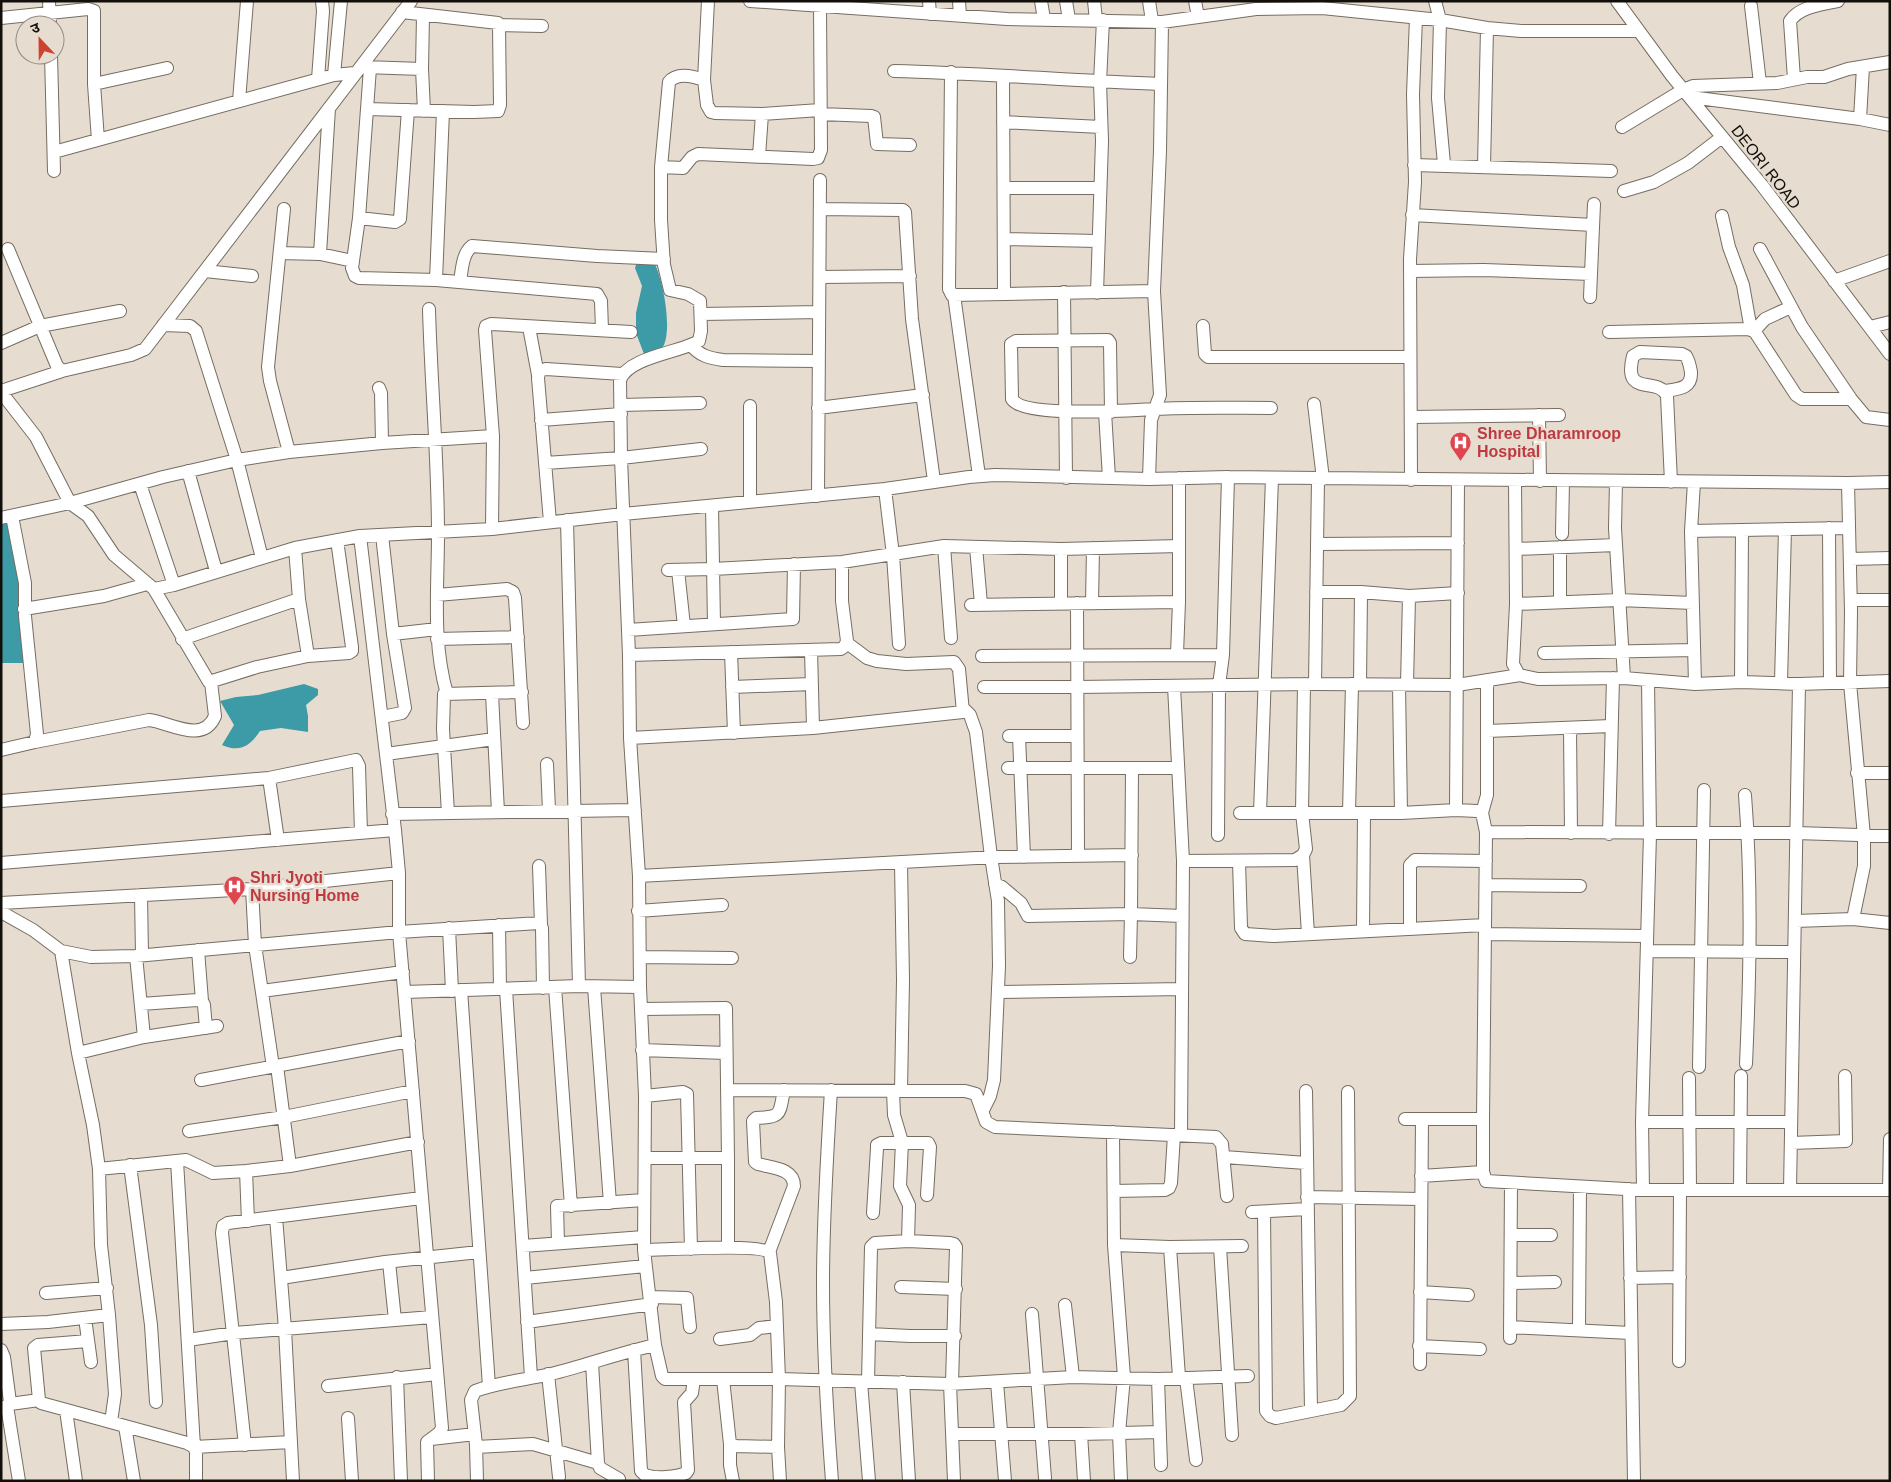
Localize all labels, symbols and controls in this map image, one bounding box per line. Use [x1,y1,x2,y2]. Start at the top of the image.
north arrow [15,15,65,65]
text: उ [28,19,43,37]
street label: DEORI ROAD [1728,122,1804,212]
place label: Shree Dharamroop Hospital [1477,425,1621,460]
hospital icon: Shree Dharamroop Hospital [1449,430,1473,461]
place label: Shri Jyoti Nursing Home [250,869,359,904]
hospital icon: Shri Jyoti Nursing Home [222,874,246,905]

